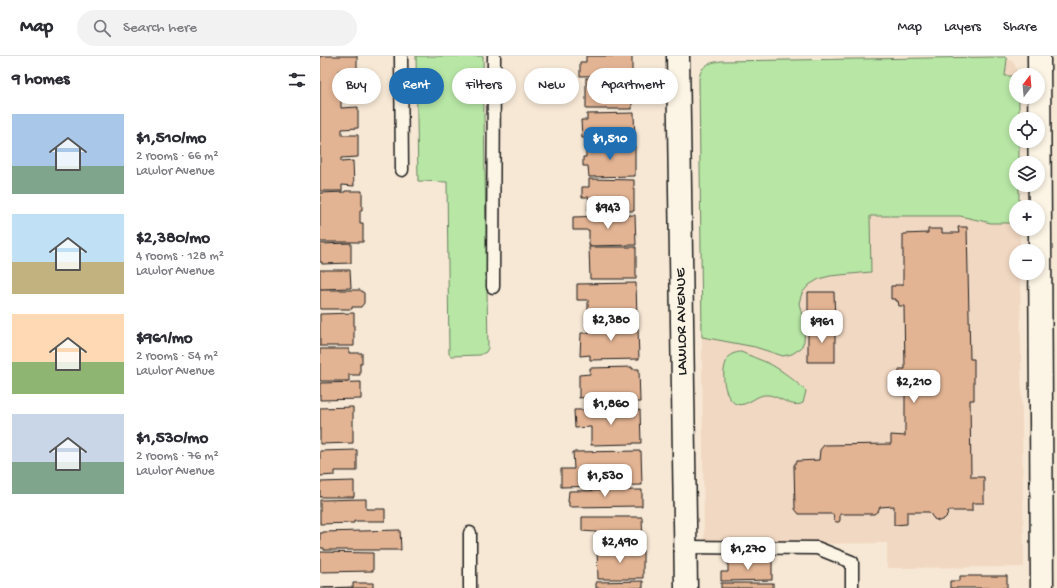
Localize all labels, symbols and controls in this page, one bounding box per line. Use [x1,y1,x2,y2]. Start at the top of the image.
search box [77,10,357,46]
text: Map [20,16,53,39]
icon: search [91,17,113,39]
text: Search here [123,19,197,37]
text: Map [898,19,922,36]
text: Layers [944,19,981,36]
text: Share [1003,19,1037,36]
chip: Buy [332,68,381,104]
chip: Rent [389,68,444,104]
chip: Filters [452,68,516,104]
chip: New [524,68,579,104]
chip: Apartment [587,68,678,104]
north arrow [1009,68,1045,104]
map controls [1009,68,1045,280]
icon: filters [286,69,308,91]
text: 9 homes [12,70,70,90]
button: locate [1009,112,1045,148]
pin: $1,510 [577,127,643,161]
text: $1,510/mo [136,129,206,149]
icon: home [44,130,92,178]
text: $1,510 [593,132,627,147]
text: 2 rooms · 66 m² [136,149,218,164]
button: layers [1009,156,1045,192]
text: Lawlor Avenue [136,164,214,179]
pin: $943 [584,196,632,230]
button: + [1009,200,1045,236]
text: $943 [595,201,621,216]
text: $2,380/mo [136,229,210,249]
icon: home [44,230,92,278]
button: − [1009,244,1045,280]
text: 4 rooms · 128 m² [136,249,224,264]
text: Lawlor Avenue [136,264,214,279]
street label: LAWLOR AVENUE [672,268,692,376]
pin: $2,380 [578,308,644,342]
pin: $961 [798,310,846,344]
text: $2,380 [592,313,630,328]
text: $961 [810,315,834,330]
text: $961/mo [136,329,193,349]
icon: home [44,330,92,378]
text: 2 rooms · 54 m² [136,349,218,364]
text: Lawlor Avenue [136,364,214,379]
pin: $2,210 [881,370,947,404]
text: $2,210 [896,375,932,390]
pin: $1,860 [578,392,644,426]
text: $1,860 [593,397,629,412]
text: $1,530/mo [136,429,208,449]
icon: home [44,430,92,478]
text: 2 rooms · 76 m² [136,449,219,464]
text: Lawlor Avenue [136,464,214,479]
pin: $1,530 [572,464,638,498]
text: $1,530 [587,469,623,484]
pin: $2,490 [587,530,653,564]
text: $2,490 [602,535,638,550]
pin: $1,270 [715,537,781,571]
text: $1,270 [730,542,766,557]

